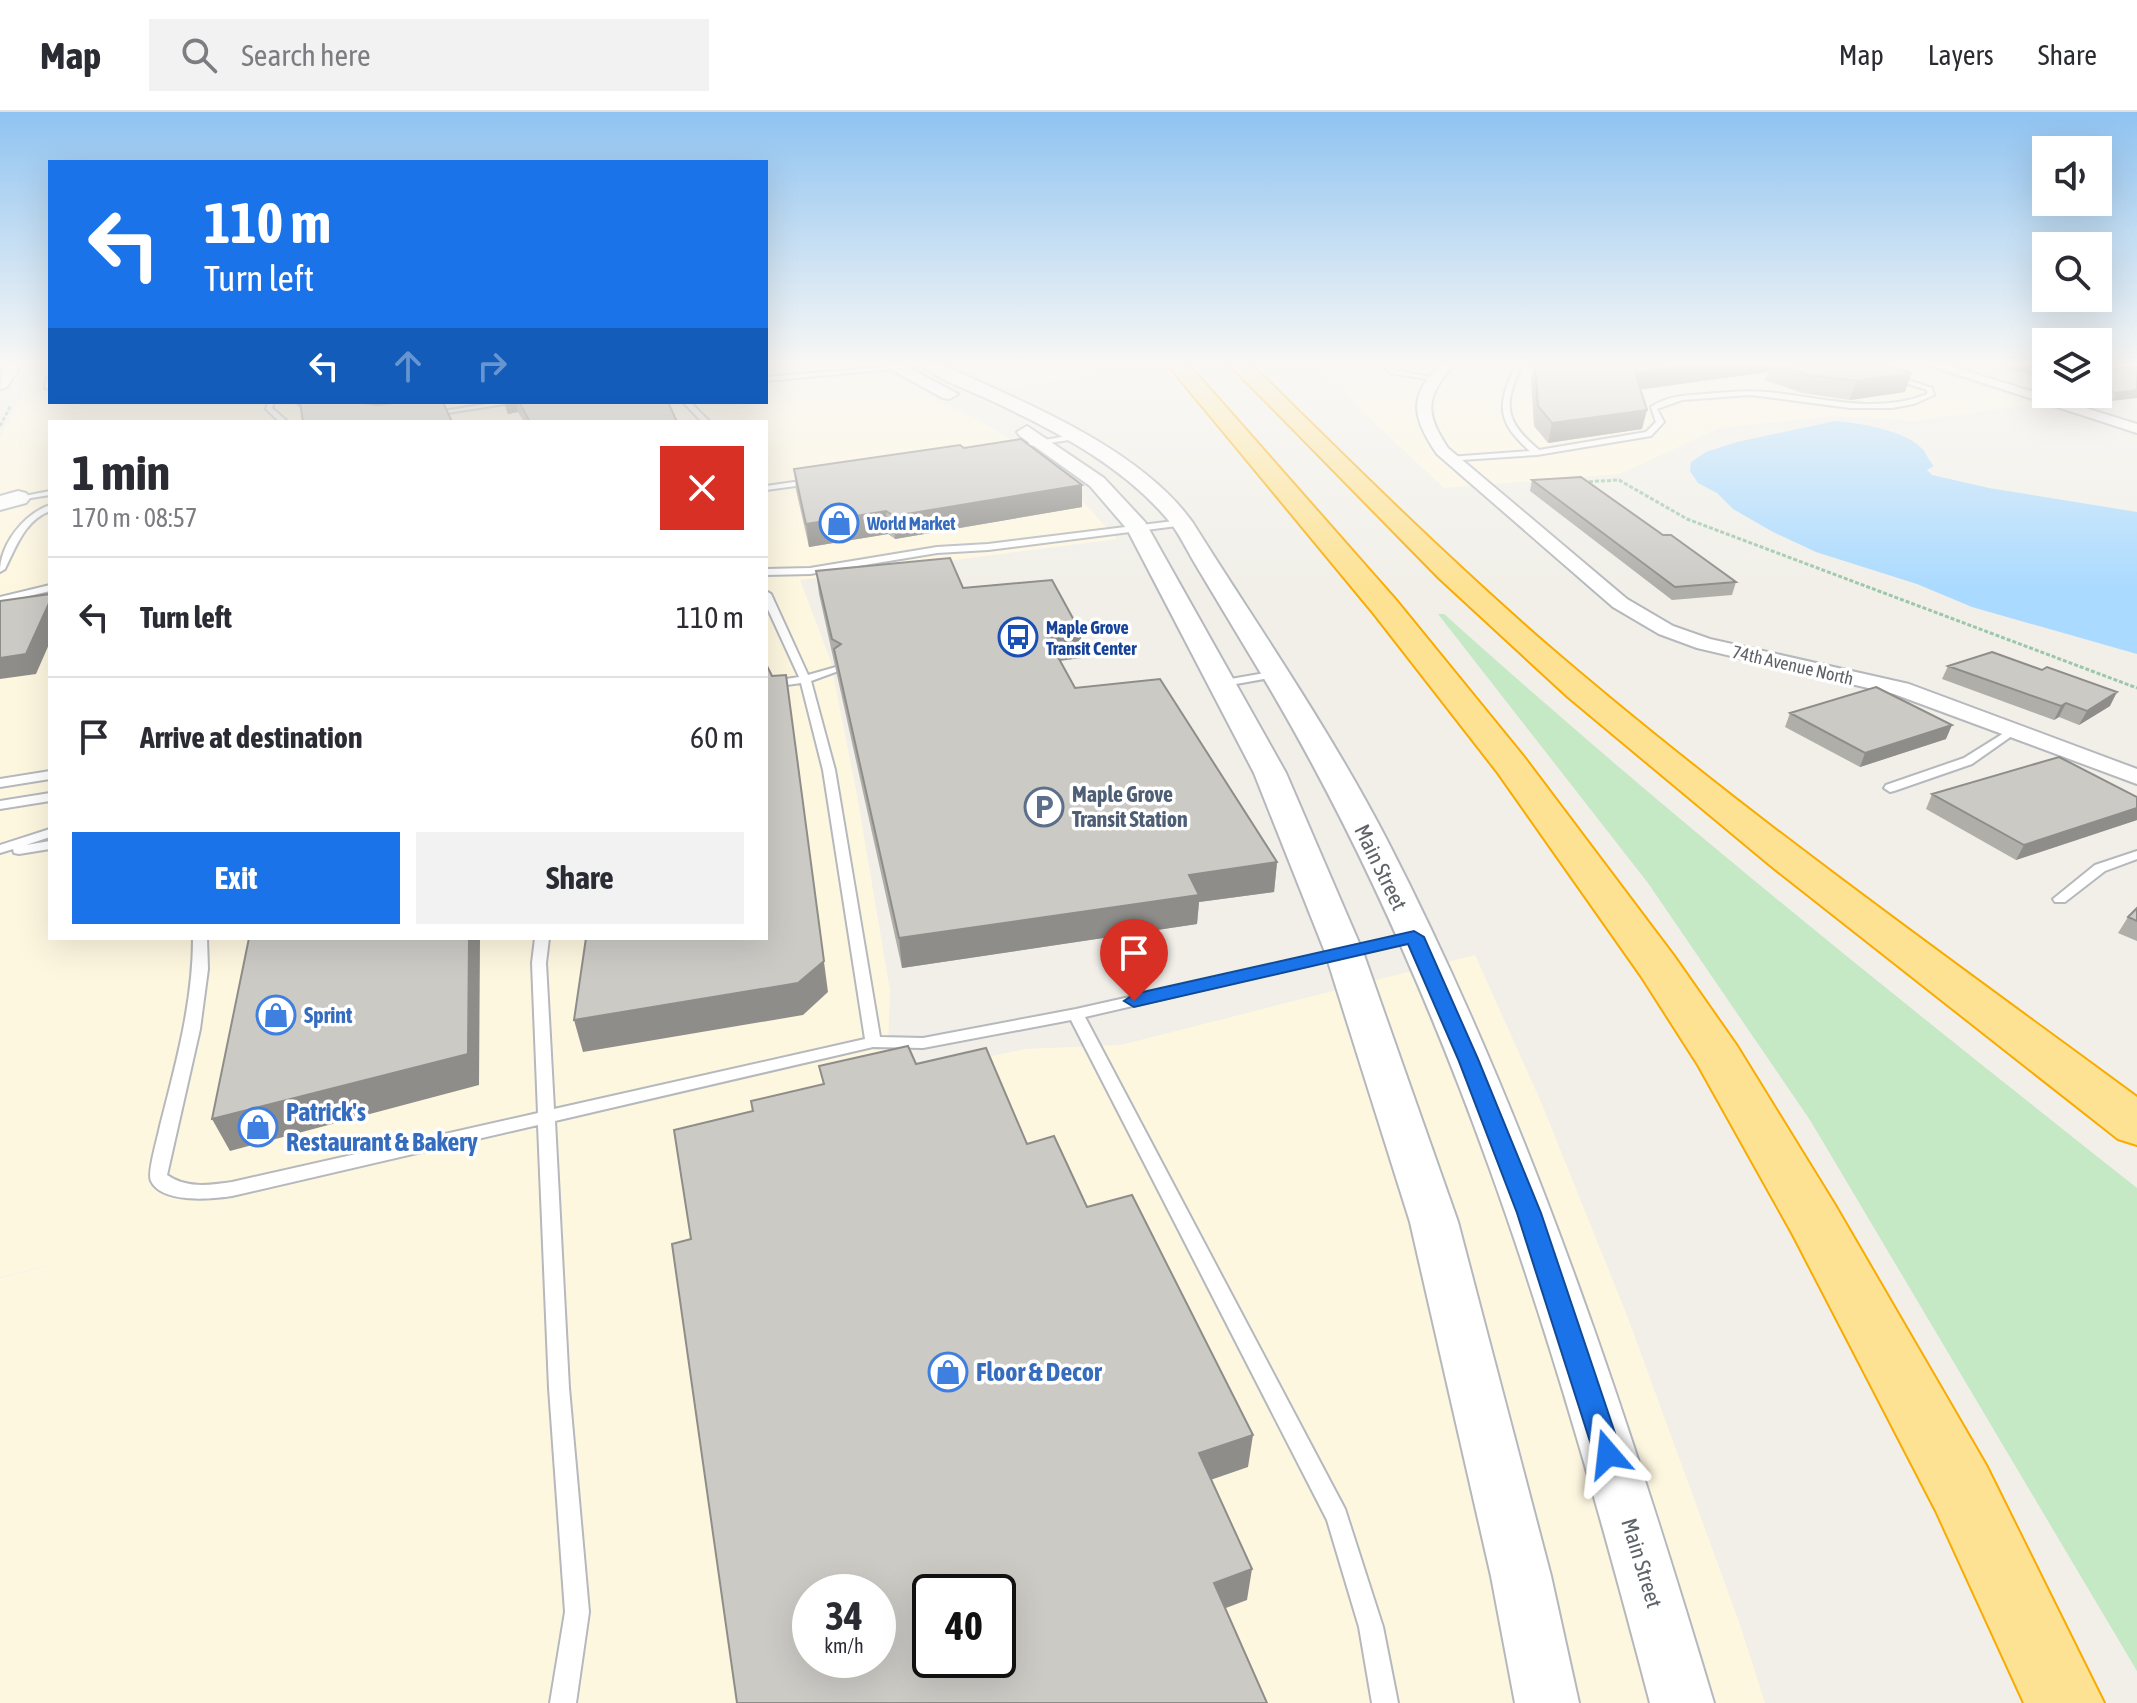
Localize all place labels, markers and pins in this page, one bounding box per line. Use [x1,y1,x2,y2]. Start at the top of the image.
shop icon: World Market [818,502,860,544]
place label: World Market [866,513,956,534]
bus stop icon: Maple Grove Transit Center [997,616,1039,658]
place label: Maple Grove Transit Center [1046,617,1137,659]
place label: Maple Grove Transit Station [1072,781,1188,832]
parking icon: Maple Grove Transit Station [1023,786,1065,828]
pin [1100,919,1168,1001]
shop icon: Sprint [255,994,297,1036]
place label: Sprint [304,1002,353,1028]
place label: Patrick's Restaurant & Bakery [286,1097,478,1157]
shop icon: Patrick's Restaurant & Bakery [237,1106,279,1148]
shop icon: Floor & Decor [927,1351,969,1393]
place label: Floor & Decor [976,1357,1103,1387]

